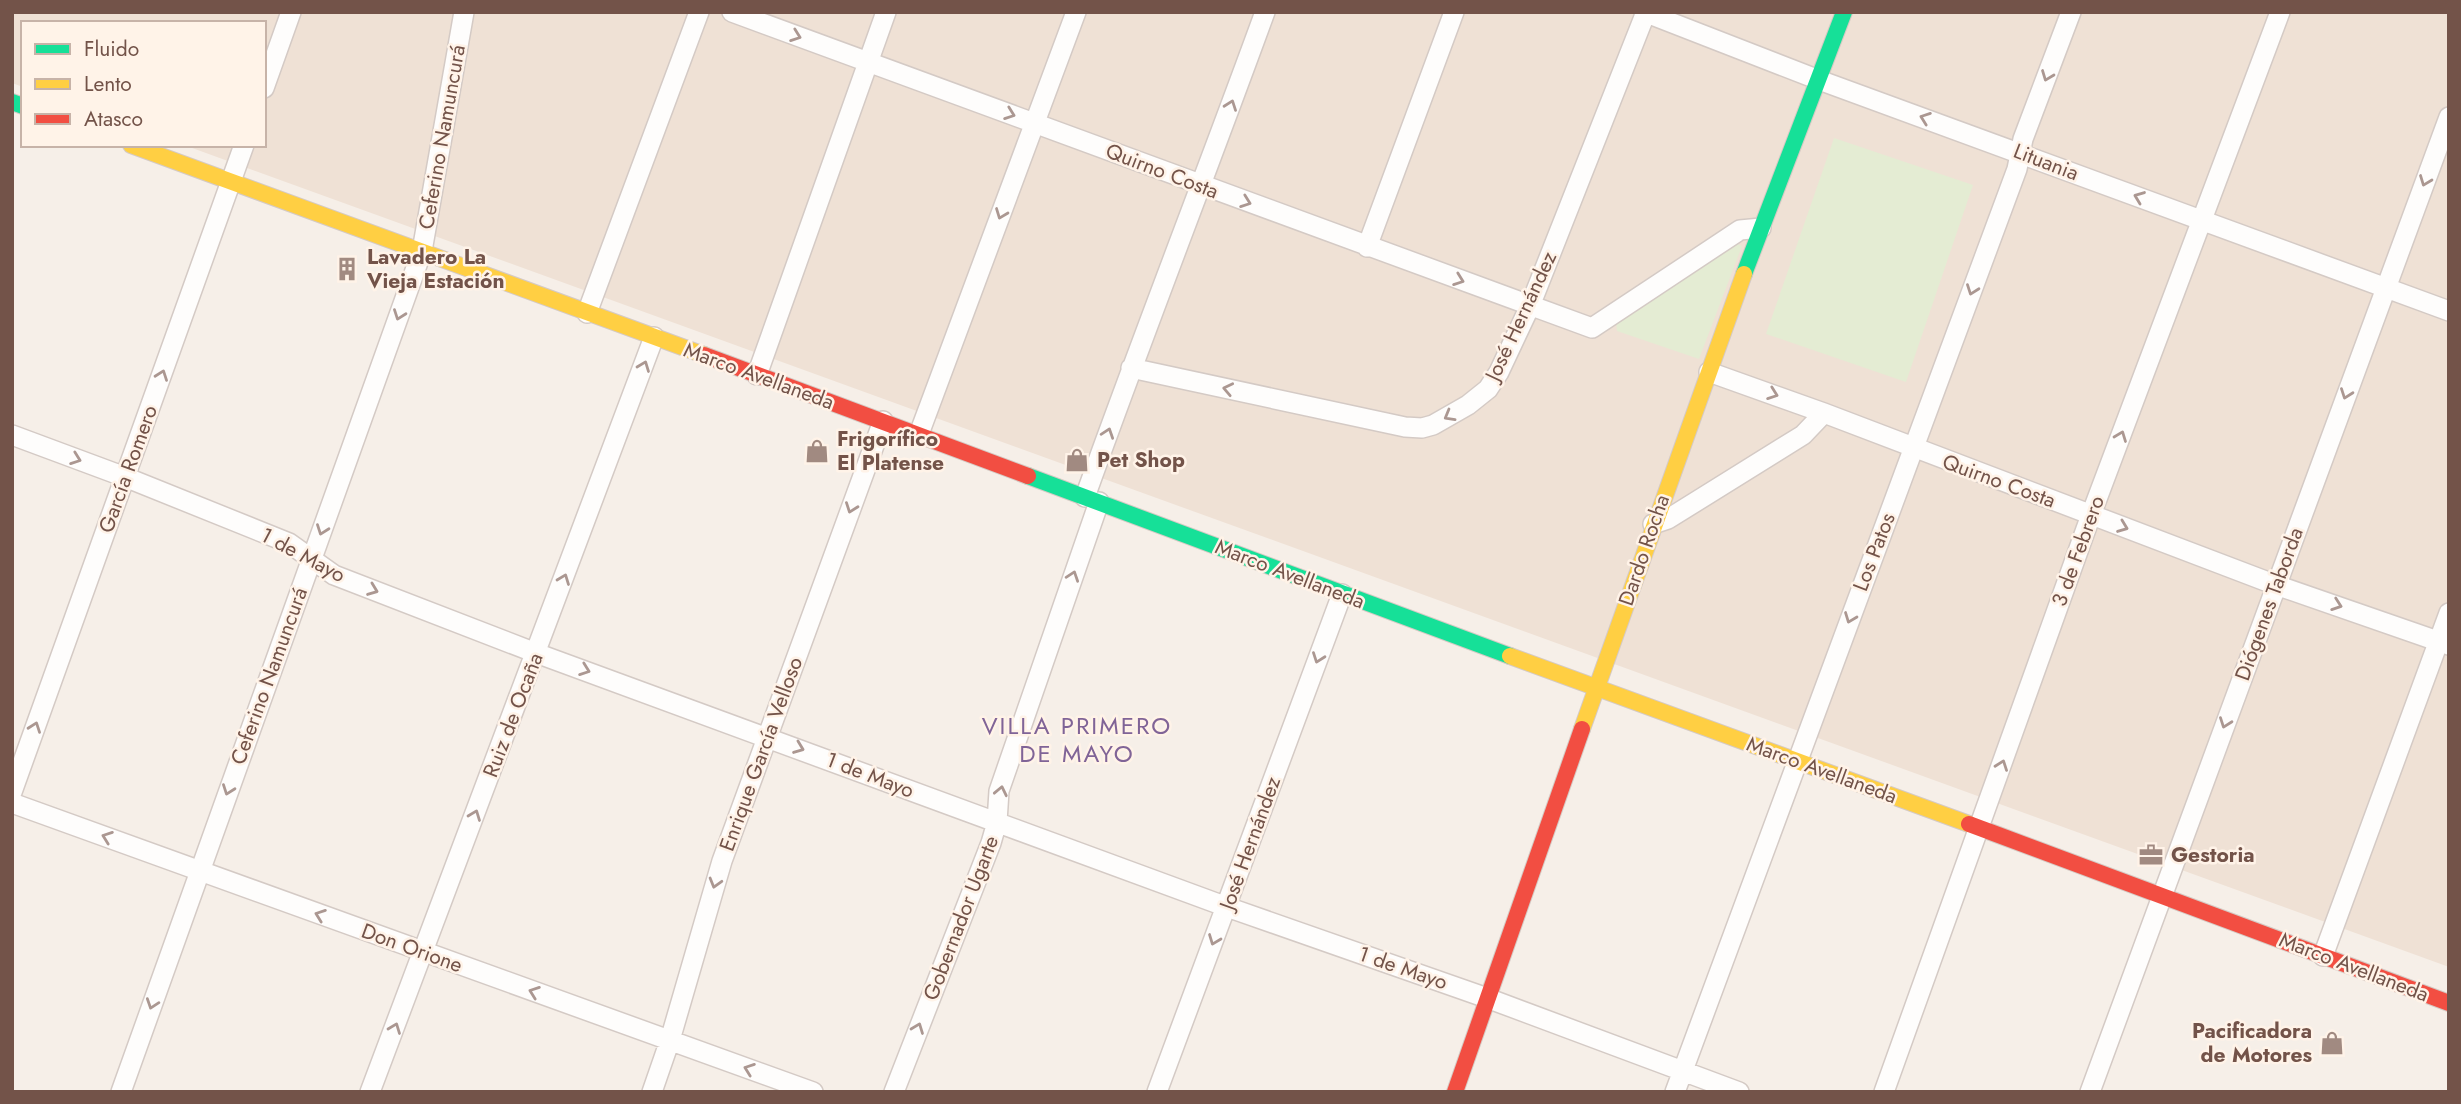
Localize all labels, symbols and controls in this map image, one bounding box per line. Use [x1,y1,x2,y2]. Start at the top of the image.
legend [21,21,266,147]
one-way arrow [789,28,801,42]
text: Fluido [84,34,139,64]
street label: Ceferino Namuncurá [411,42,473,232]
text: Lento [84,69,132,99]
one-way arrow [2041,70,2055,82]
one-way arrow [1223,100,1237,112]
text: Atasco [84,104,143,134]
one-way arrow [1003,106,1015,120]
one-way arrow [1920,112,1932,126]
street label: Quirno Costa [1101,136,1223,206]
street label: Lituania [2009,136,2083,188]
one-way arrow [2419,175,2433,187]
one-way arrow [2133,191,2145,205]
one-way arrow [1239,194,1251,208]
one-way arrow [996,208,1010,220]
place label: Lavadero La Vieja Estación [366,242,504,296]
street label: José Hernández [1477,246,1564,388]
building icon: Lavadero La Vieja Estación [333,255,361,283]
one-way arrow [1453,272,1465,286]
one-way arrow [1966,284,1980,296]
one-way arrow [393,309,407,321]
street label: Marco Avellaneda [680,335,838,417]
one-way arrow [635,361,649,373]
one-way arrow [153,369,167,381]
one-way arrow [1222,383,1234,398]
one-way arrow [1766,386,1778,400]
one-way arrow [2340,388,2354,400]
street label: García Romero [91,401,165,537]
one-way arrow [1444,408,1456,421]
place label: Frigorífico El Platense [837,424,944,478]
one-way arrow [1100,427,1114,439]
one-way arrow [2113,430,2127,442]
shop icon: Frigorífico El Platense [803,437,831,465]
place label: Pet Shop [1097,445,1185,475]
shop icon: Pet Shop [1063,446,1091,474]
street label: Quirno Costa [1938,447,2060,515]
one-way arrow [70,450,82,464]
street label: Dardo Rocha [1611,490,1677,610]
street label: 3 de Febrero [2044,492,2112,610]
one-way arrow [845,501,859,513]
street label: Los Patos [1845,509,1903,595]
one-way arrow [2117,518,2129,532]
street label: 1 de Mayo [255,520,351,590]
one-way arrow [317,523,331,535]
street label: Diógenes Taborda [2227,523,2311,685]
street label: Marco Avellaneda [1211,532,1369,616]
one-way arrow [1065,570,1079,582]
one-way arrow [555,574,569,586]
one-way arrow [366,581,378,595]
street label: Ceferino Namuncurá [223,583,315,769]
one-way arrow [2330,597,2342,611]
one-way arrow [1844,612,1858,624]
street label: Ruiz de Ocaña [475,648,551,782]
one-way arrow [1313,652,1327,664]
street label: Enrique García Velloso [712,653,810,855]
one-way arrow [579,662,591,676]
district label: VILLA PRIMERO DE MAYO [982,708,1172,771]
one-way arrow [2219,716,2233,728]
one-way arrow [27,722,41,734]
street label: Marco Avellaneda [1743,729,1901,811]
one-way arrow [793,740,805,754]
street label: 1 de Mayo [822,744,918,806]
one-way arrow [1994,759,2008,771]
street label: José Hernández [1211,772,1288,916]
one-way arrow [222,783,236,795]
one-way arrow [992,785,1007,797]
one-way arrow [467,810,481,822]
one-way arrow [101,831,113,845]
street label: Gobernador Ugarte [916,831,1006,1005]
place label: Gestoria [2171,840,2255,870]
office icon: Gestoria [2137,841,2165,869]
one-way arrow [709,877,724,889]
one-way arrow [315,909,327,923]
street label: Don Orione [357,916,467,980]
street label: Marco Avellaneda [2275,925,2433,1009]
one-way arrow [1209,934,1223,946]
street label: 1 de Mayo [1355,939,1451,997]
one-way arrow [529,986,541,1000]
one-way arrow [146,997,160,1010]
place label: Pacificadora de Motores [2192,1016,2312,1070]
one-way arrow [387,1022,401,1035]
one-way arrow [910,1023,924,1035]
shop icon: Pacificadora de Motores [2318,1029,2346,1057]
one-way arrow [743,1063,755,1077]

